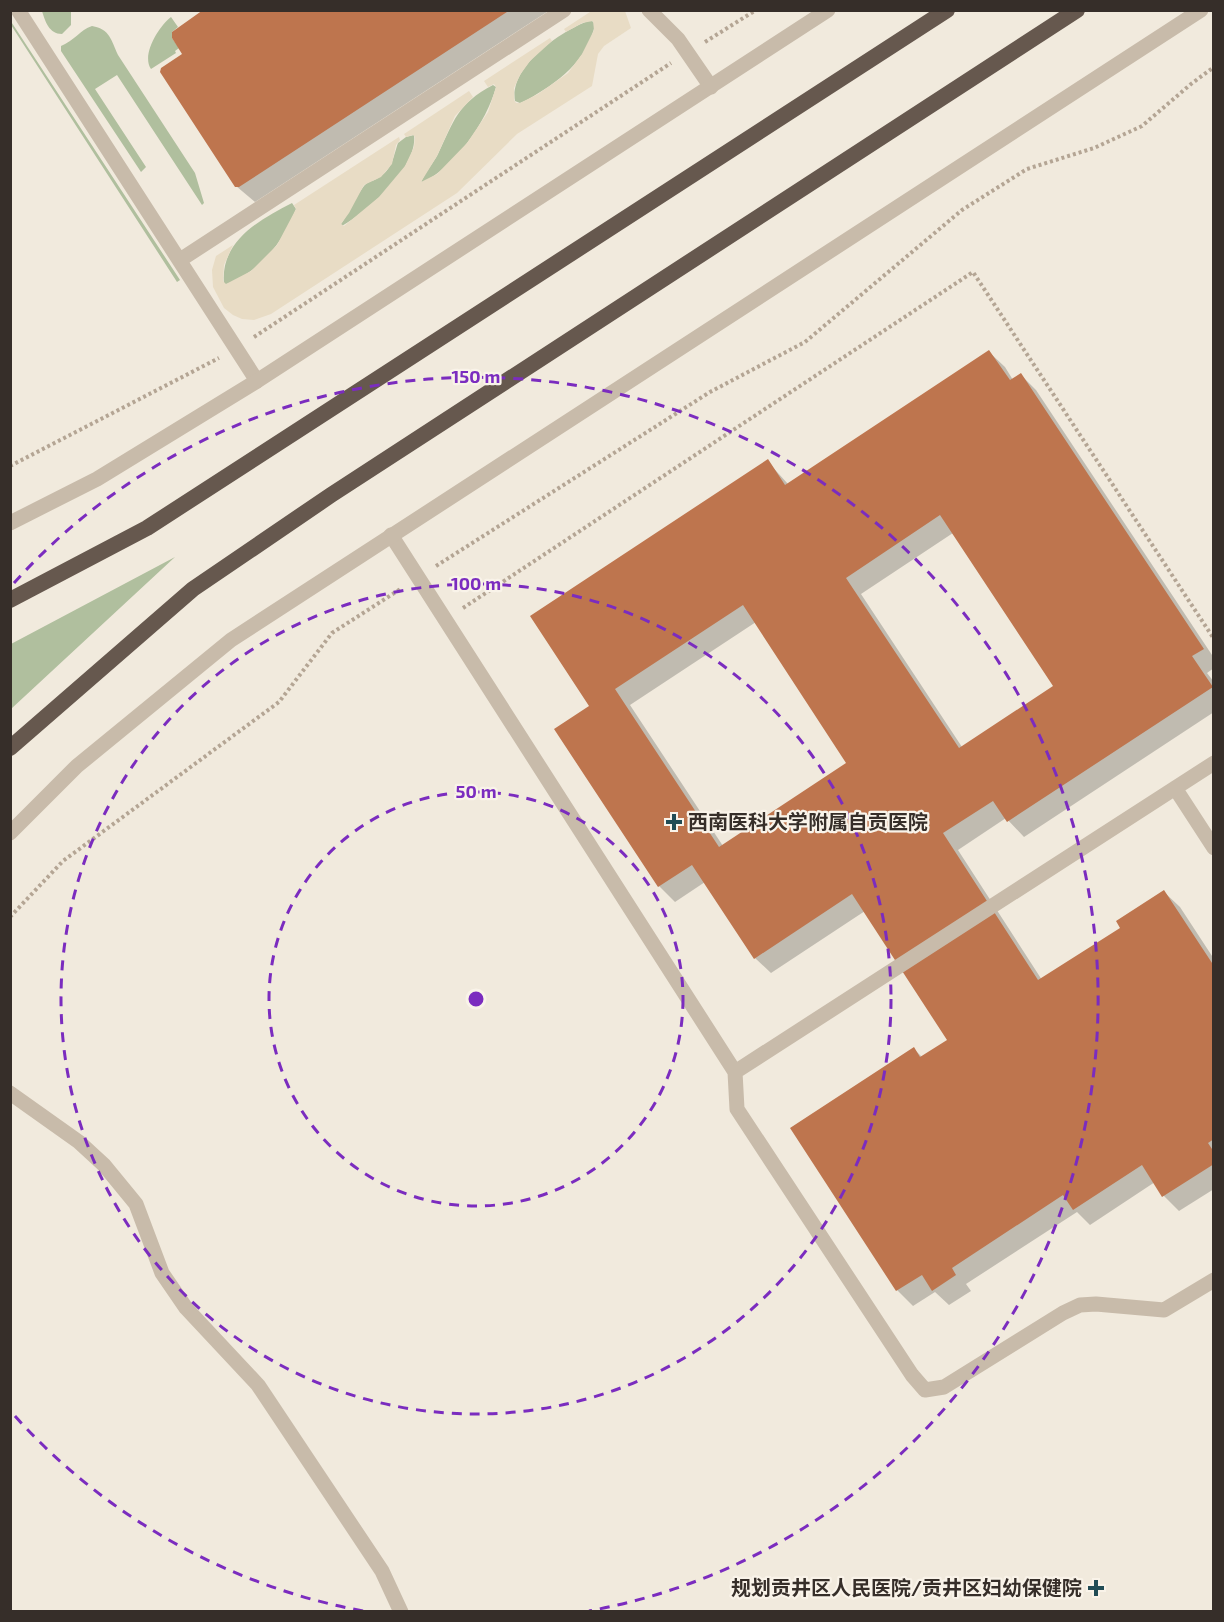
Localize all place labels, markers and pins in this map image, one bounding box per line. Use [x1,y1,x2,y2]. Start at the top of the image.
place label: 西南医科大学附属自贡医院 [688,809,928,833]
marker: 西南医科大学附属自贡医院 [665,813,683,831]
centre of rings [466,989,486,1009]
place label: 规划贡井区人民医院/贡井区妇幼保健院 [731,1575,1082,1599]
marker: 规划贡井区人民医院/贡井区妇幼保健院 [1087,1579,1105,1597]

